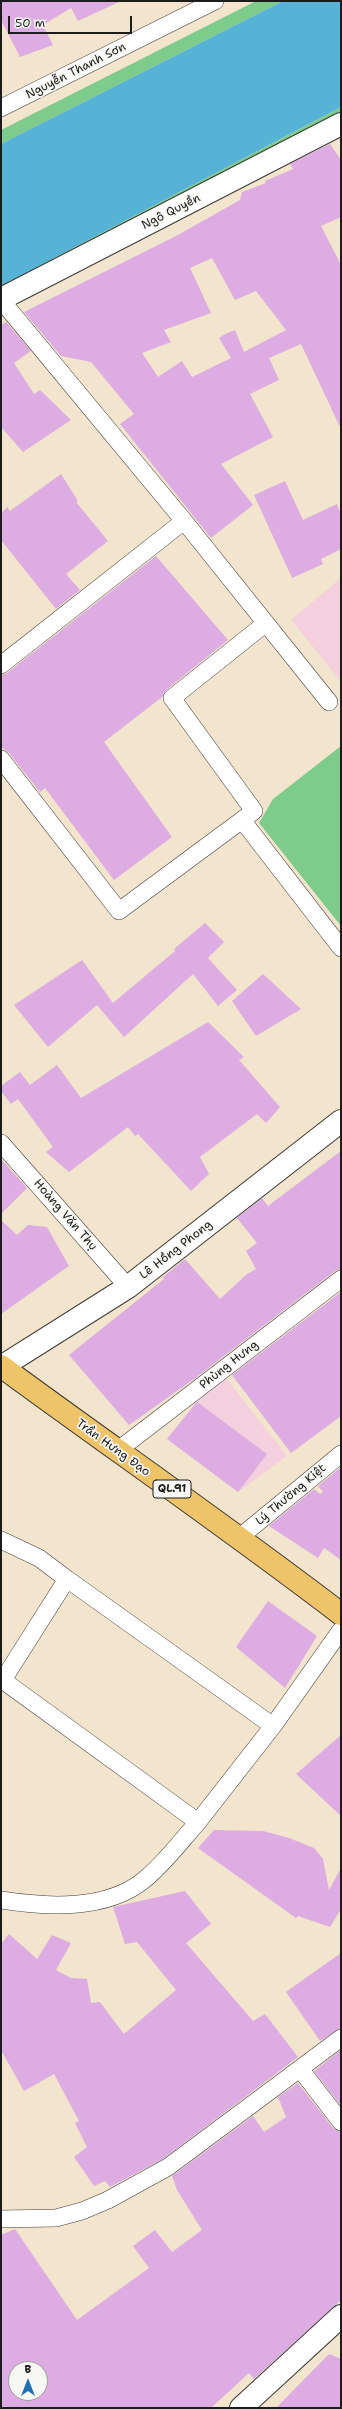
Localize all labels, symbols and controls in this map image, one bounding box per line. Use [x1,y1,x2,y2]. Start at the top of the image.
scale bar [10,8,134,34]
text: 50 m [15,15,45,31]
street label: Nguyễn Thanh Sơn [24,40,128,102]
street label: Ngô Quyền [139,191,203,233]
street label: Hoàng Văn Thụ [30,1176,100,1254]
street label: Lê Hồng Phong [137,1217,215,1283]
street label: Phùng Hưng [197,1338,261,1392]
street label: Trần Hưng Đạo [73,1416,153,1480]
street label: Lý Thường Kiệt [253,1461,329,1529]
road number: QL.91 [153,1480,191,1498]
north arrow [8,2361,48,2401]
text: B [25,2362,31,2377]

